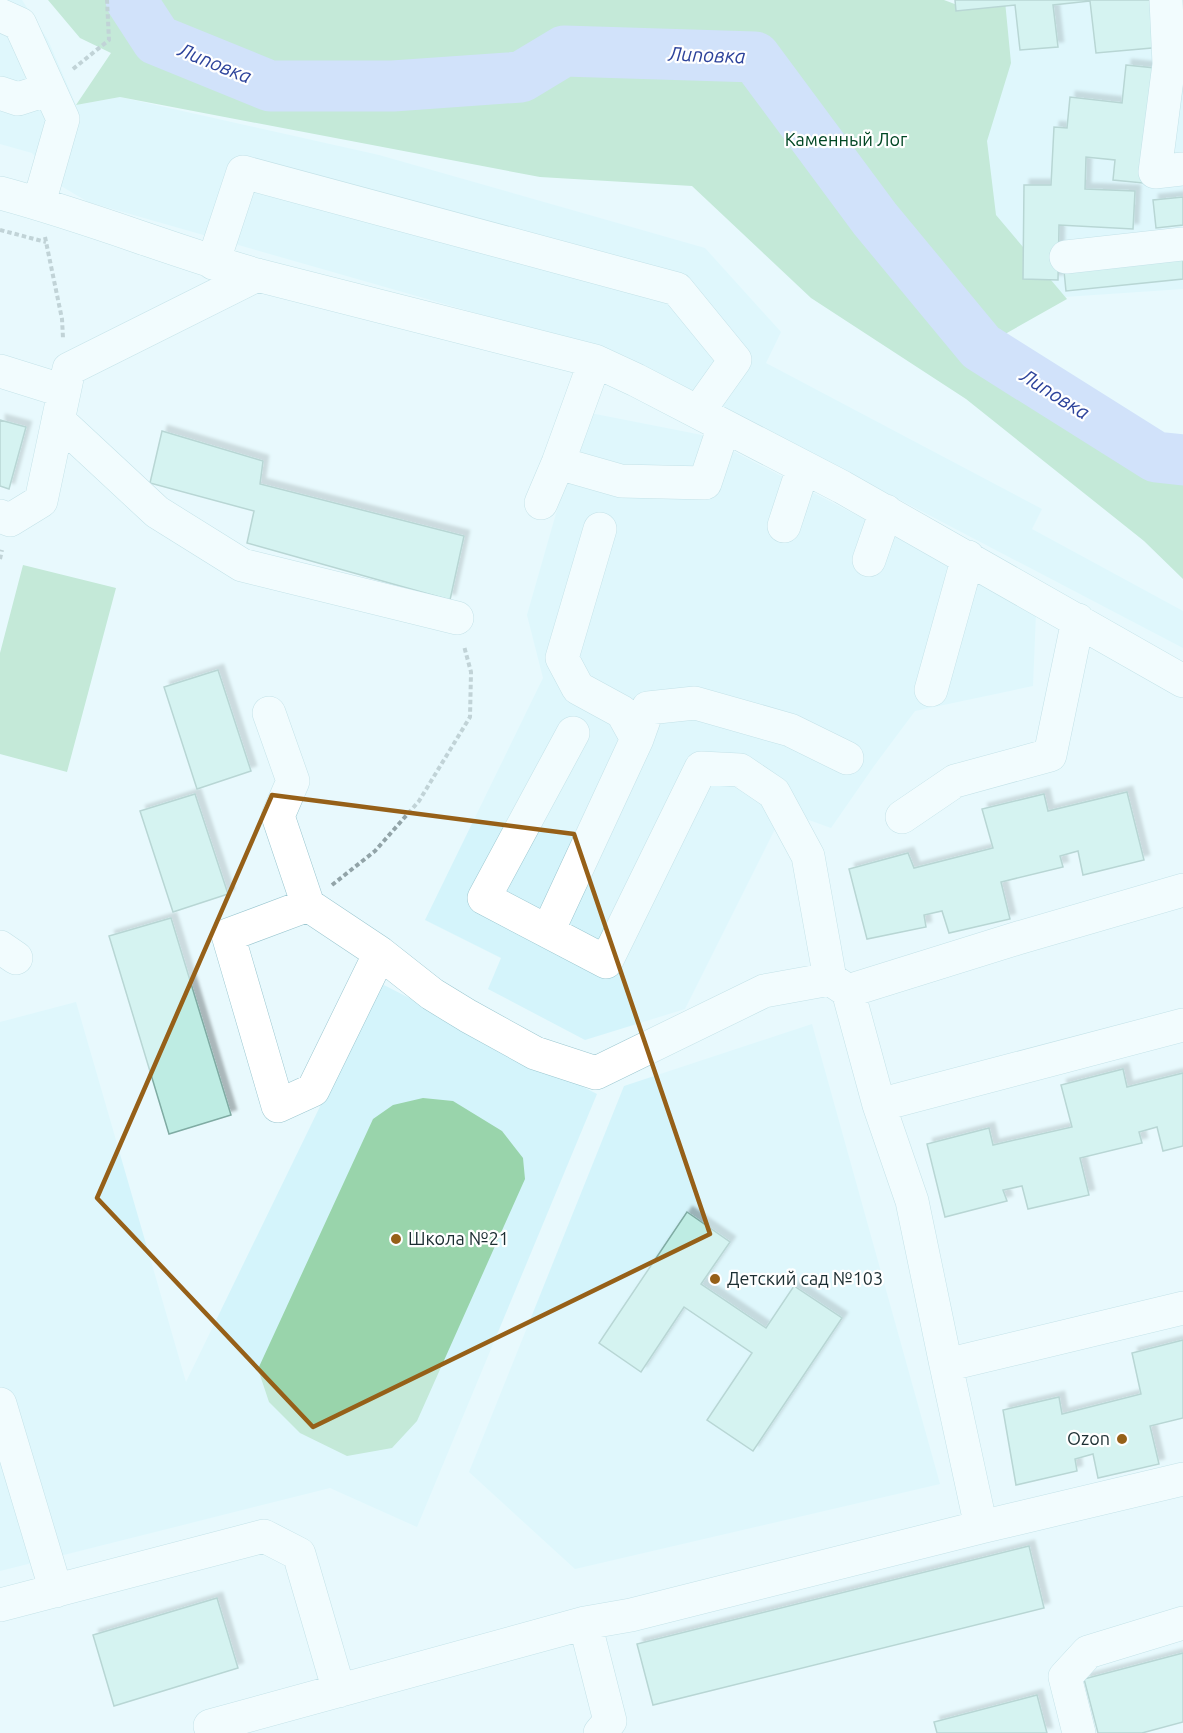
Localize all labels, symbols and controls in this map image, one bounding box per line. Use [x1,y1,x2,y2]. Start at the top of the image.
water label: Липовка [174,37,255,88]
water label: Липовка [667,42,746,67]
park label: Каменный Лог [785,129,907,149]
water label: Липовка [1016,363,1094,424]
place label: Школа №21 [408,1228,509,1248]
marker: Школа №21 [389,1232,403,1246]
place label: Детский сад №103 [727,1268,883,1288]
marker: Детский сад №103 [708,1272,722,1286]
place label: Ozon [1067,1428,1110,1448]
marker: Ozon [1115,1432,1129,1446]

